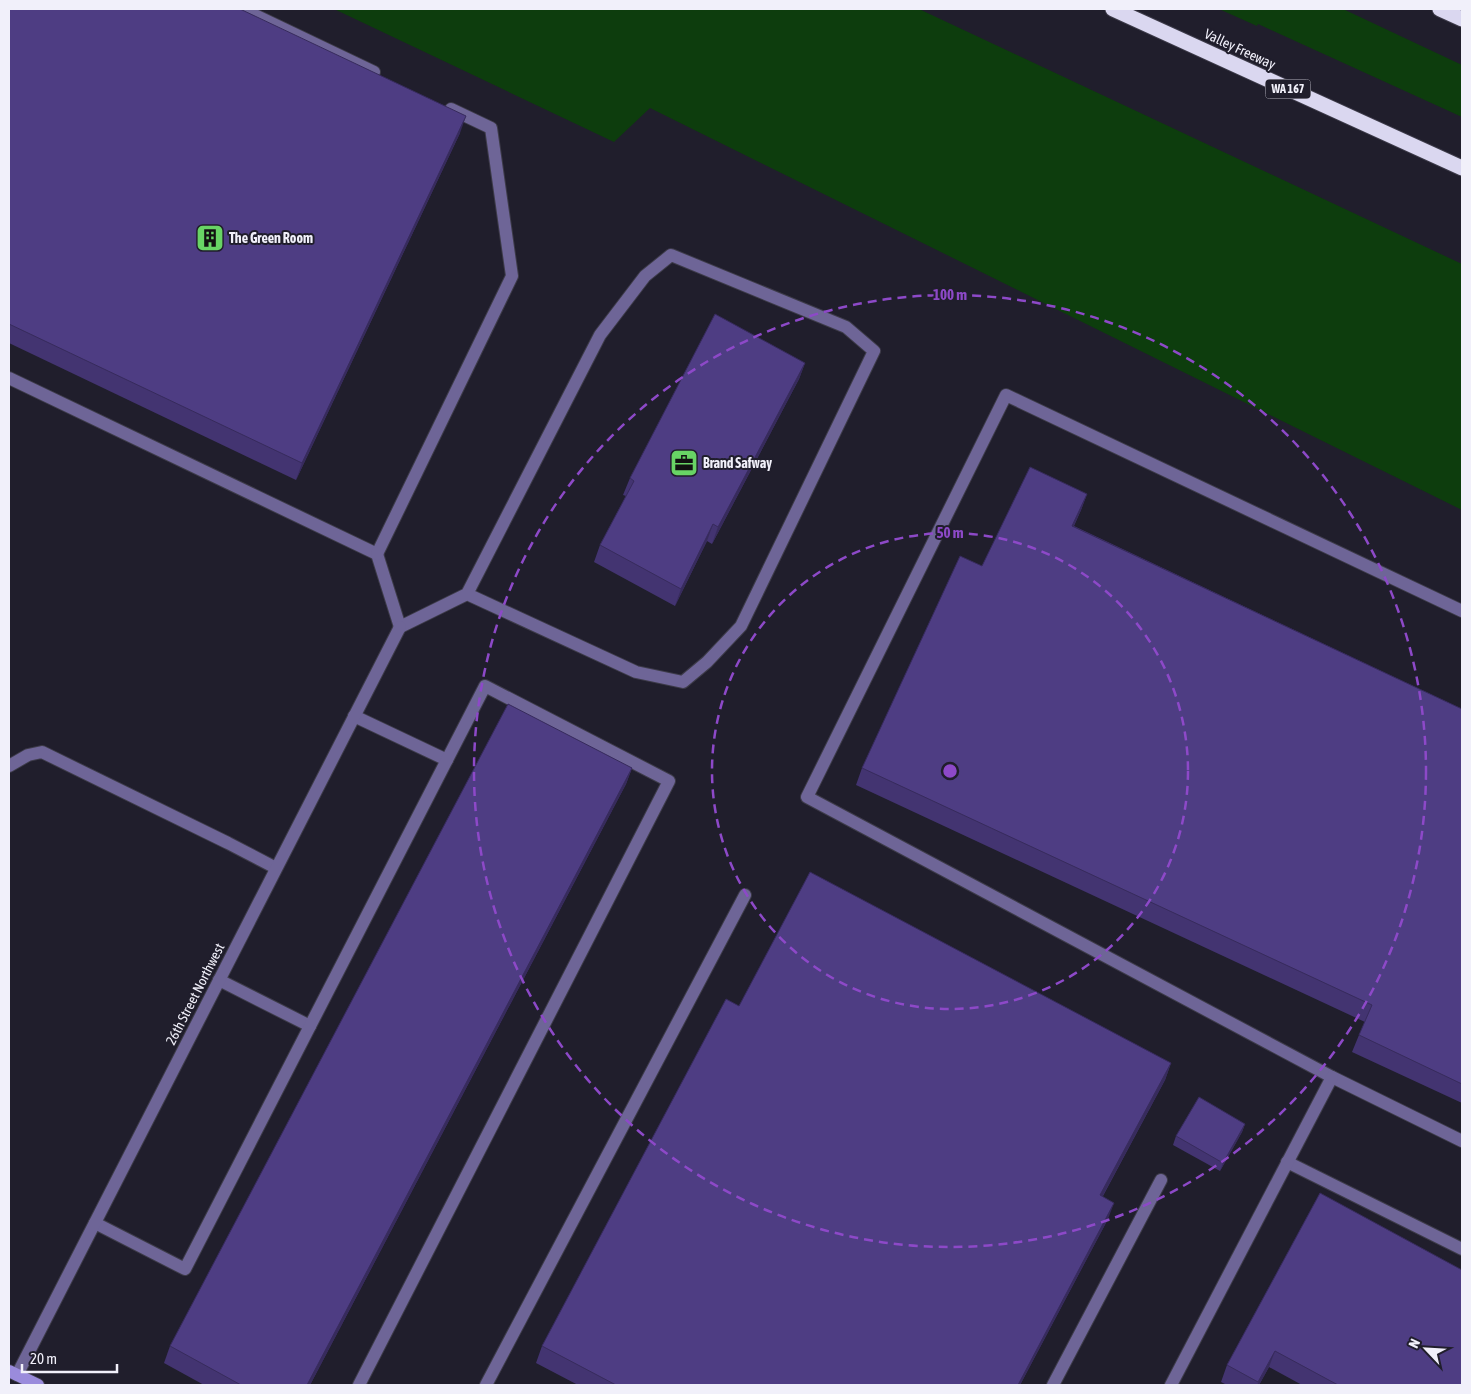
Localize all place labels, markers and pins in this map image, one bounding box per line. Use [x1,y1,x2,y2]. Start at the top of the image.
building icon: The Green Room [195,223,225,253]
place label: The Green Room [229,230,313,246]
office icon: Brand Safway [669,448,699,478]
place label: Brand Safway [703,455,772,471]
centre of rings [941,762,959,780]

